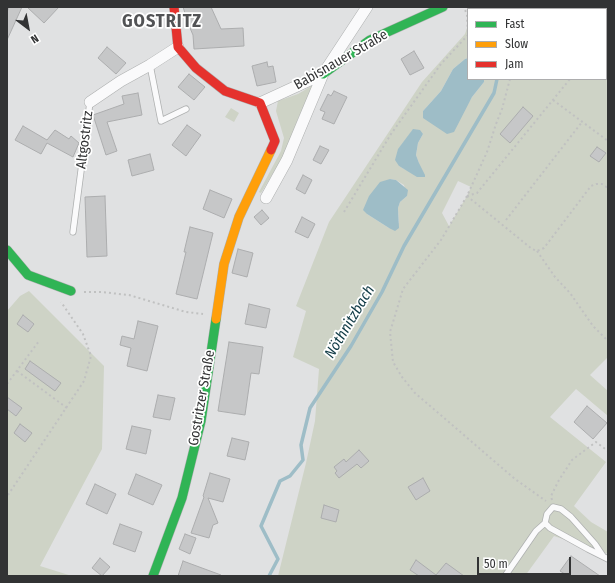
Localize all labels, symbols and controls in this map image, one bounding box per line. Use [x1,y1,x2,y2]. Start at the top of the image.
north arrow [8,8,48,48]
legend [467,8,607,80]
district label: GOSTRITZ [122,11,202,33]
text: Fast [505,17,524,31]
street label: Babisnauer Straße [291,26,391,94]
text: N [28,31,41,46]
text: Slow [505,37,528,51]
text: Jam [505,57,523,71]
street label: Altgostritz [73,110,97,170]
water label: Nöthnitzbach [321,282,379,362]
street label: Gostritzer Straße [185,349,219,447]
scale bar [479,549,573,575]
text: 50 m [484,557,508,571]

